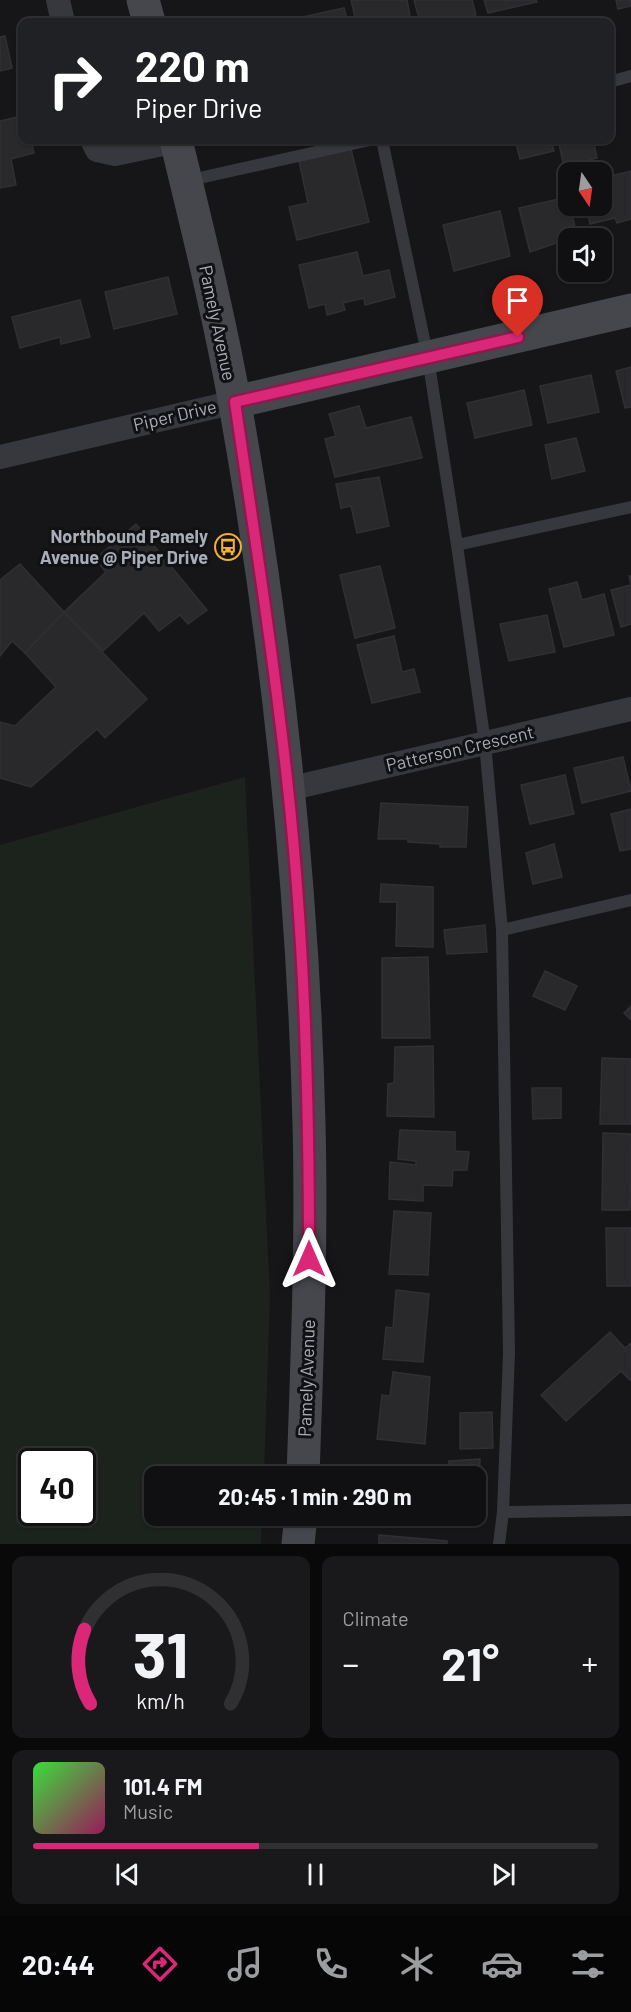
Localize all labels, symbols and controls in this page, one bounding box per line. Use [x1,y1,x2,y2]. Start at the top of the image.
text: 220 m [135,40,249,90]
icon: right [36,42,114,120]
text: Piper Drive [135,91,262,123]
north arrow [558,162,612,216]
map controls [558,162,612,282]
button: sound [558,228,612,282]
street label: Pamely Avenue [195,263,241,382]
pin [492,275,543,337]
icon: arrive [501,284,534,317]
street label: Piper Drive [131,395,219,435]
place label: Northbound Pamely Avenue @ Piper Drive [40,525,208,568]
bus stop icon: Northbound Pamely Avenue @ Piper Drive [213,532,243,562]
street label: Patterson Crescent [384,720,536,776]
position arrow [277,1227,341,1291]
street label: Pamely Avenue [293,1319,319,1437]
speed limit sign: 40 [18,1448,96,1526]
text: 20:45 · 1 min · 290 m [218,1483,412,1509]
text: Climate [343,1606,409,1630]
text: 31 [133,1616,189,1690]
text: 21° [441,1636,499,1690]
text: − [343,1643,359,1683]
text: + [582,1643,598,1683]
text: km/h [136,1688,185,1713]
text: 101.4 FM [123,1773,203,1799]
text: Music [123,1799,173,1823]
icon: previous [111,1858,144,1891]
icon: pause [299,1858,332,1891]
icon: next [487,1858,520,1891]
icon: directions [139,1943,181,1985]
icon: music [224,1943,266,1985]
icon: phone [310,1943,352,1985]
icon: climate [396,1943,438,1985]
icon: car [481,1943,523,1985]
icon: filters [567,1943,609,1985]
text: 20:44 [22,1948,95,1980]

